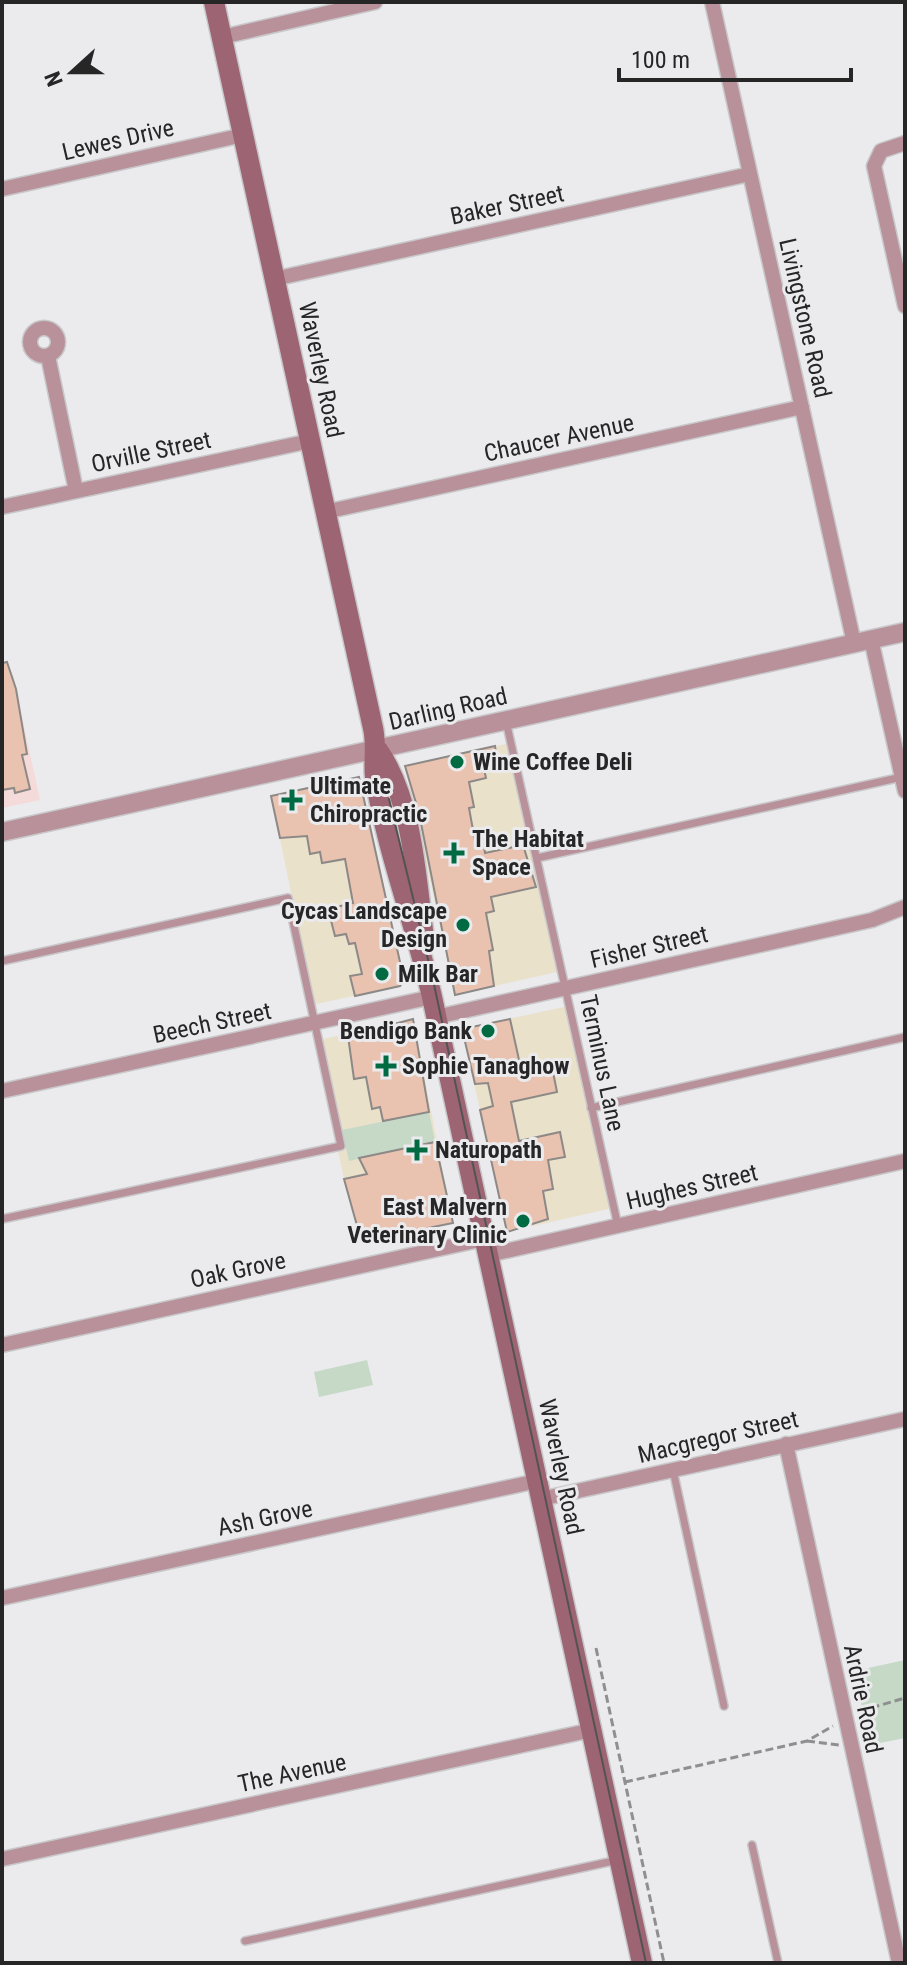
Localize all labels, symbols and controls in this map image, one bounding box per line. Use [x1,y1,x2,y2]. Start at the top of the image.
north arrow [32,32,112,112]
scale bar [619,32,851,82]
text: 100 m [631,46,690,74]
text: N [40,68,68,90]
street label: Lewes Drive [59,114,177,166]
street label: Baker Street [448,179,566,231]
street label: Livingstone Road [773,236,837,400]
street label: Waverley Road [293,300,349,440]
street label: Chaucer Avenue [481,408,637,468]
street label: Orville Street [89,426,213,478]
street label: Darling Road [386,682,510,736]
place label: Wine Coffee Deli [473,748,633,776]
marker: Wine Coffee Deli [448,753,466,771]
place label: Ultimate Chiropractic [310,772,427,828]
marker: Ultimate Chiropractic [281,789,303,811]
place label: The Habitat Space [472,825,584,881]
marker: The Habitat Space [443,842,465,864]
place label: Cycas Landscape Design [281,897,447,953]
marker: Cycas Landscape Design [454,916,472,934]
street label: Fisher Street [587,920,711,974]
place label: Milk Bar [398,960,478,988]
marker: Milk Bar [373,965,391,983]
street label: Terminus Lane [574,992,630,1134]
street label: Beech Street [150,997,274,1049]
place label: Bendigo Bank [340,1017,473,1045]
marker: Bendigo Bank [479,1022,497,1040]
place label: Sophie Tanaghow [402,1052,569,1080]
marker: Sophie Tanaghow [377,1057,395,1075]
place label: Naturopath [435,1136,542,1164]
marker: Naturopath [406,1139,428,1161]
street label: Hughes Street [624,1158,760,1216]
place label: East Malvern Veterinary Clinic [347,1193,507,1249]
marker: East Malvern Veterinary Clinic [514,1212,532,1230]
street label: Oak Grove [188,1246,288,1294]
street label: Waverley Road [533,1397,589,1537]
street label: Macgregor Street [635,1405,801,1469]
street label: Ash Grove [215,1494,315,1542]
street label: Ardrie Road [838,1642,888,1756]
street label: The Avenue [235,1748,349,1798]

